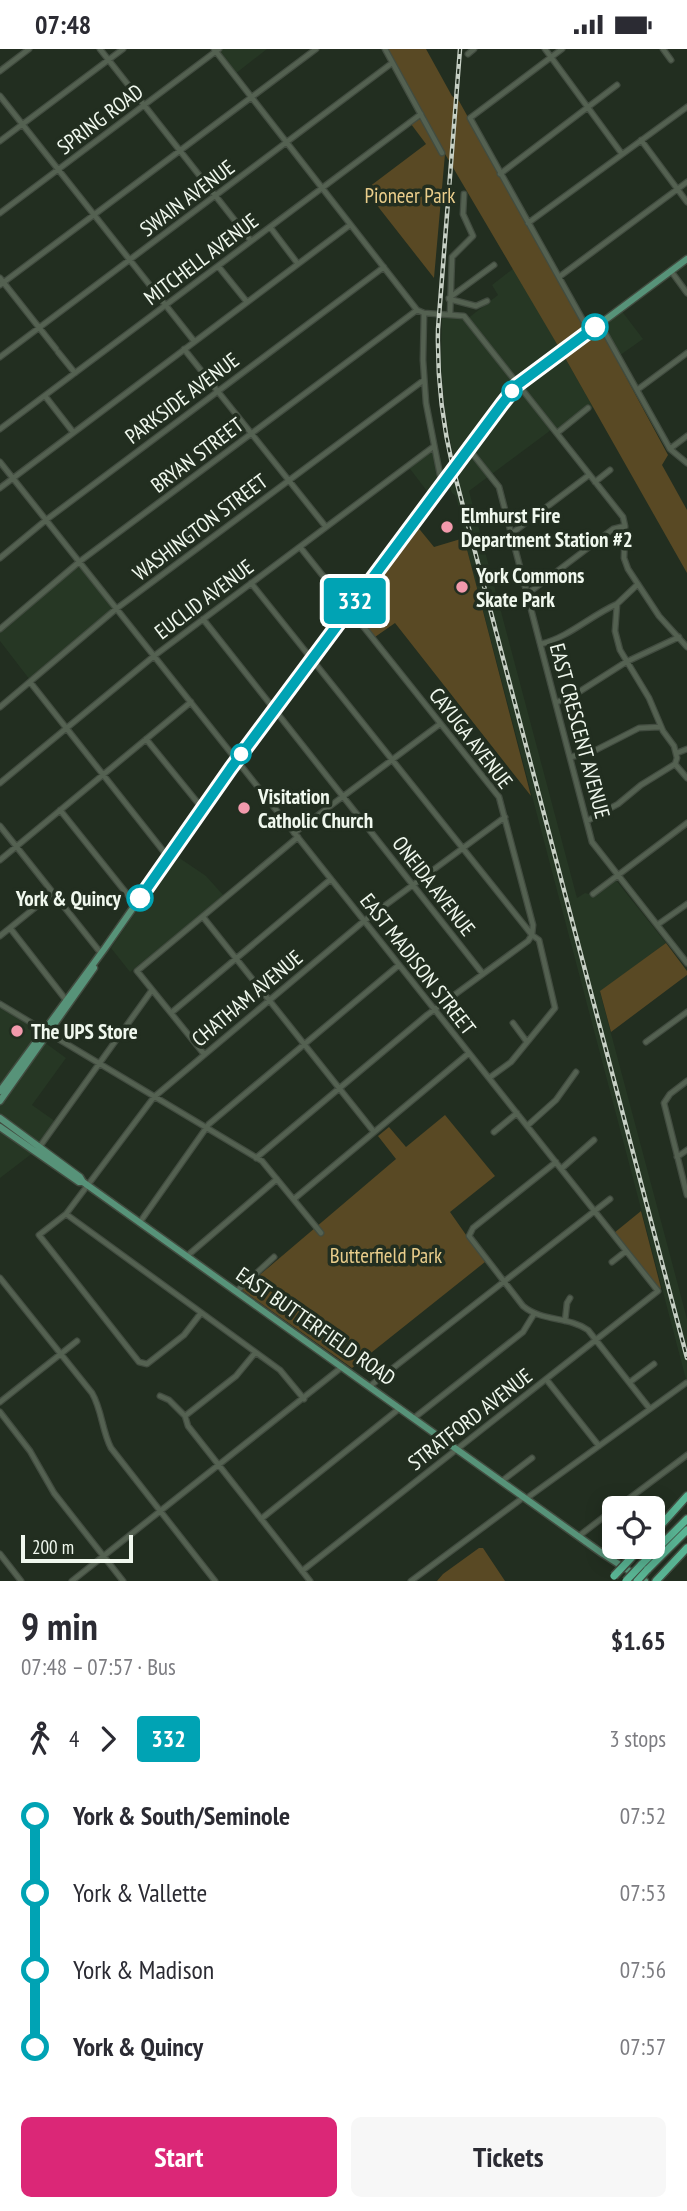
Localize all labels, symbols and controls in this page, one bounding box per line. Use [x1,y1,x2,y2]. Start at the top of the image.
text: 07:48 [35,8,91,41]
street label: SPRING ROAD [52,78,148,160]
street label: SWAIN AVENUE [134,154,240,242]
park label: Pioneer Park [365,182,455,209]
street label: MITCHELL AVENUE [138,207,264,311]
unlabelled marker [582,314,608,340]
street label: PARKSIDE AVENUE [120,346,244,450]
unlabelled marker [502,381,522,401]
street label: BRYAN STREET [145,411,249,499]
street label: WASHINGTON STREET [127,467,273,587]
place label: Elmhurst Fire Department Station #2 [461,502,633,553]
marker: Elmhurst Fire Department Station #2 [439,519,455,535]
street label: EUCLID AVENUE [149,553,259,645]
place label: York Commons Skate Park [475,562,584,613]
line badge: 332 [315,578,395,624]
marker: York Commons Skate Park [454,579,470,595]
text: 332 [338,585,372,616]
street label: EAST CRESCENT AVENUE [544,640,616,822]
street label: CAYUGA AVENUE [423,682,519,794]
unlabelled marker [231,744,251,764]
place label: Visitation Catholic Church [257,783,373,834]
marker: Visitation Catholic Church [236,800,252,816]
street label: ONEIDA AVENUE [387,831,481,941]
place label: York & Quincy [15,885,122,912]
marker: York & Quincy [127,885,153,911]
street label: EAST MADISON STREET [354,888,482,1041]
street label: CHATHAM AVENUE [186,944,308,1052]
place label: The UPS Store [31,1018,138,1045]
marker: The UPS Store [9,1023,25,1039]
park label: Butterfield Park [330,1242,442,1269]
street label: EAST BUTTERFIELD ROAD [231,1261,401,1391]
street label: STRATFORD AVENUE [402,1362,538,1476]
map controls [602,1496,665,1559]
button: locate [602,1496,665,1559]
scale bar [21,1532,133,1564]
text: 200 m [32,1535,74,1559]
text: 9 min [21,1601,98,1650]
text: $1.65 [611,1624,666,1657]
text: 07:48 – 07:57 · Bus [21,1652,176,1681]
icon: walk [21,1720,59,1758]
icon: forward [89,1720,127,1758]
text: 332 [151,1723,186,1754]
text: 4 [69,1724,79,1753]
text: 3 stops [609,1724,666,1753]
text: York & South/Seminole [73,1799,290,1832]
text: 07:52 [620,1801,666,1830]
text: York & Vallette [73,1876,207,1909]
text: 07:53 [620,1878,666,1907]
text: York & Madison [73,1953,214,1986]
text: 07:56 [620,1955,666,1984]
text: York & Quincy [73,2030,203,2063]
text: 07:57 [620,2032,666,2061]
button: Start [21,2117,337,2197]
button: Tickets [351,2117,666,2197]

